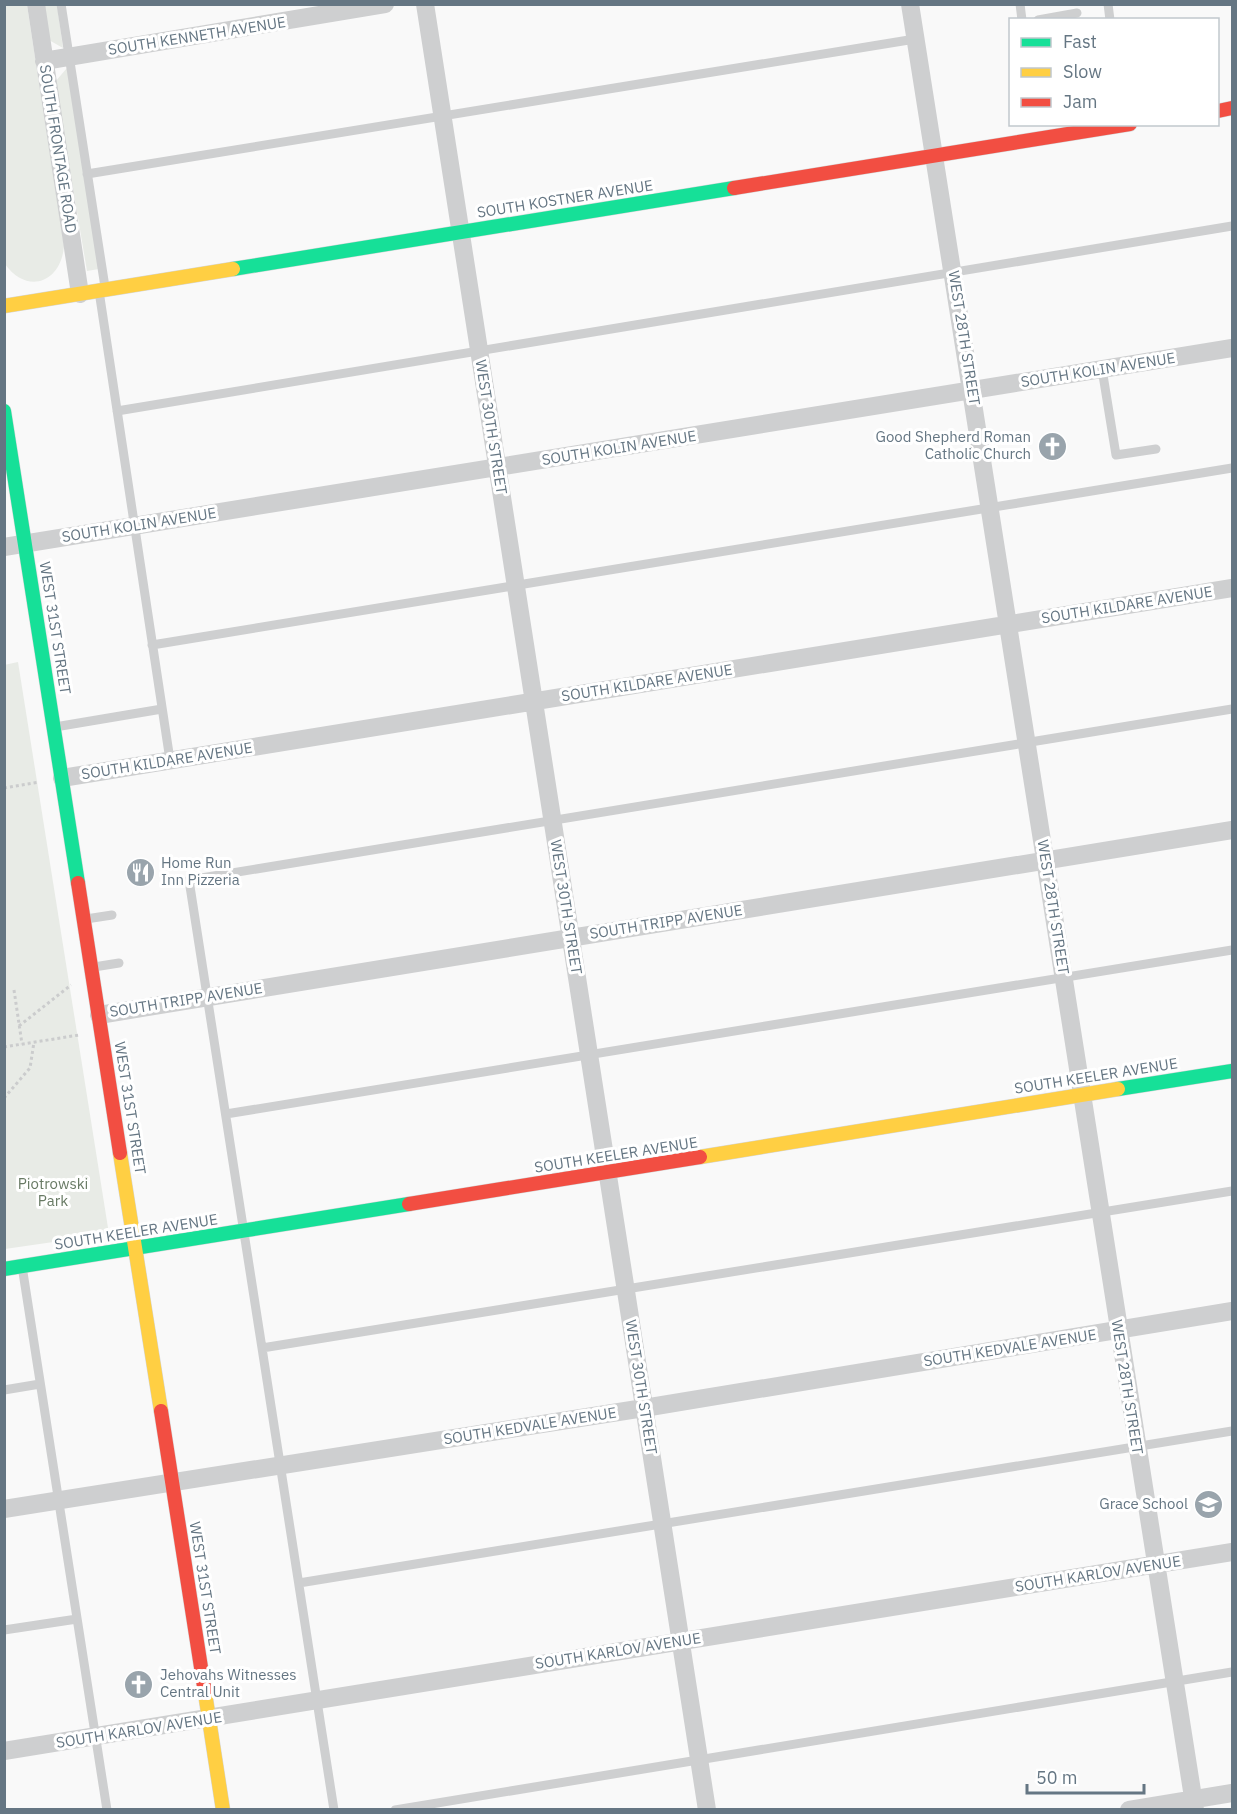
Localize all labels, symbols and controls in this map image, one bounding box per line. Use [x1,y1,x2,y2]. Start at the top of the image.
street label: SOUTH KENNETH AVENUE [107,12,287,59]
legend [1009,18,1219,126]
text: Fast [1063,30,1097,53]
text: Slow [1063,60,1102,83]
street label: SOUTH FRONTAGE ROAD [36,63,81,235]
text: Jam [1063,90,1098,113]
street label: SOUTH KOSTNER AVENUE [476,175,654,222]
street label: WEST 28TH STREET [944,269,985,407]
street label: SOUTH KOLIN AVENUE [1019,348,1176,391]
street label: WEST 30TH STREET [471,358,512,496]
street label: SOUTH KOLIN AVENUE [540,426,697,469]
place label: Good Shepherd Roman Catholic Church [876,427,1031,463]
church icon: Good Shepherd Roman Catholic Church [1036,430,1068,462]
street label: SOUTH KOLIN AVENUE [60,503,217,546]
street label: WEST 31ST STREET [36,560,75,696]
street label: SOUTH KILDARE AVENUE [1040,582,1214,627]
street label: SOUTH KILDARE AVENUE [560,660,734,705]
street label: SOUTH KILDARE AVENUE [80,738,254,783]
street label: WEST 30TH STREET [546,838,587,976]
street label: WEST 28TH STREET [1033,838,1074,976]
place label: Home Run Inn Pizzeria [161,853,240,889]
restaurant icon: Home Run Inn Pizzeria [124,856,156,888]
street label: SOUTH TRIPP AVENUE [588,900,744,943]
street label: SOUTH TRIPP AVENUE [108,978,264,1021]
street label: WEST 31ST STREET [111,1040,150,1176]
street label: SOUTH KEELER AVENUE [1013,1053,1179,1098]
street label: SOUTH KEELER AVENUE [533,1132,699,1177]
park label: Piotrowski Park [18,1174,88,1210]
street label: SOUTH KEELER AVENUE [53,1209,219,1254]
street label: WEST 30TH STREET [621,1318,662,1456]
street label: WEST 28TH STREET [1107,1318,1148,1456]
street label: SOUTH KEDVALE AVENUE [922,1324,1098,1371]
street label: SOUTH KEDVALE AVENUE [442,1402,618,1449]
school or university icon: Grace School [1193,1488,1225,1520]
place label: Grace School [1099,1494,1188,1513]
street label: WEST 31ST STREET [186,1520,225,1656]
street label: SOUTH KARLOV AVENUE [1014,1551,1182,1596]
street label: SOUTH KARLOV AVENUE [534,1628,702,1673]
place label: Jehovahs Witnesses Central Unit [160,1665,297,1701]
church icon: Jehovahs Witnesses Central Unit [123,1668,155,1700]
street label: SOUTH KARLOV AVENUE [55,1707,223,1752]
scale bar [1027,1757,1144,1795]
text: 50 m [1036,1766,1078,1789]

